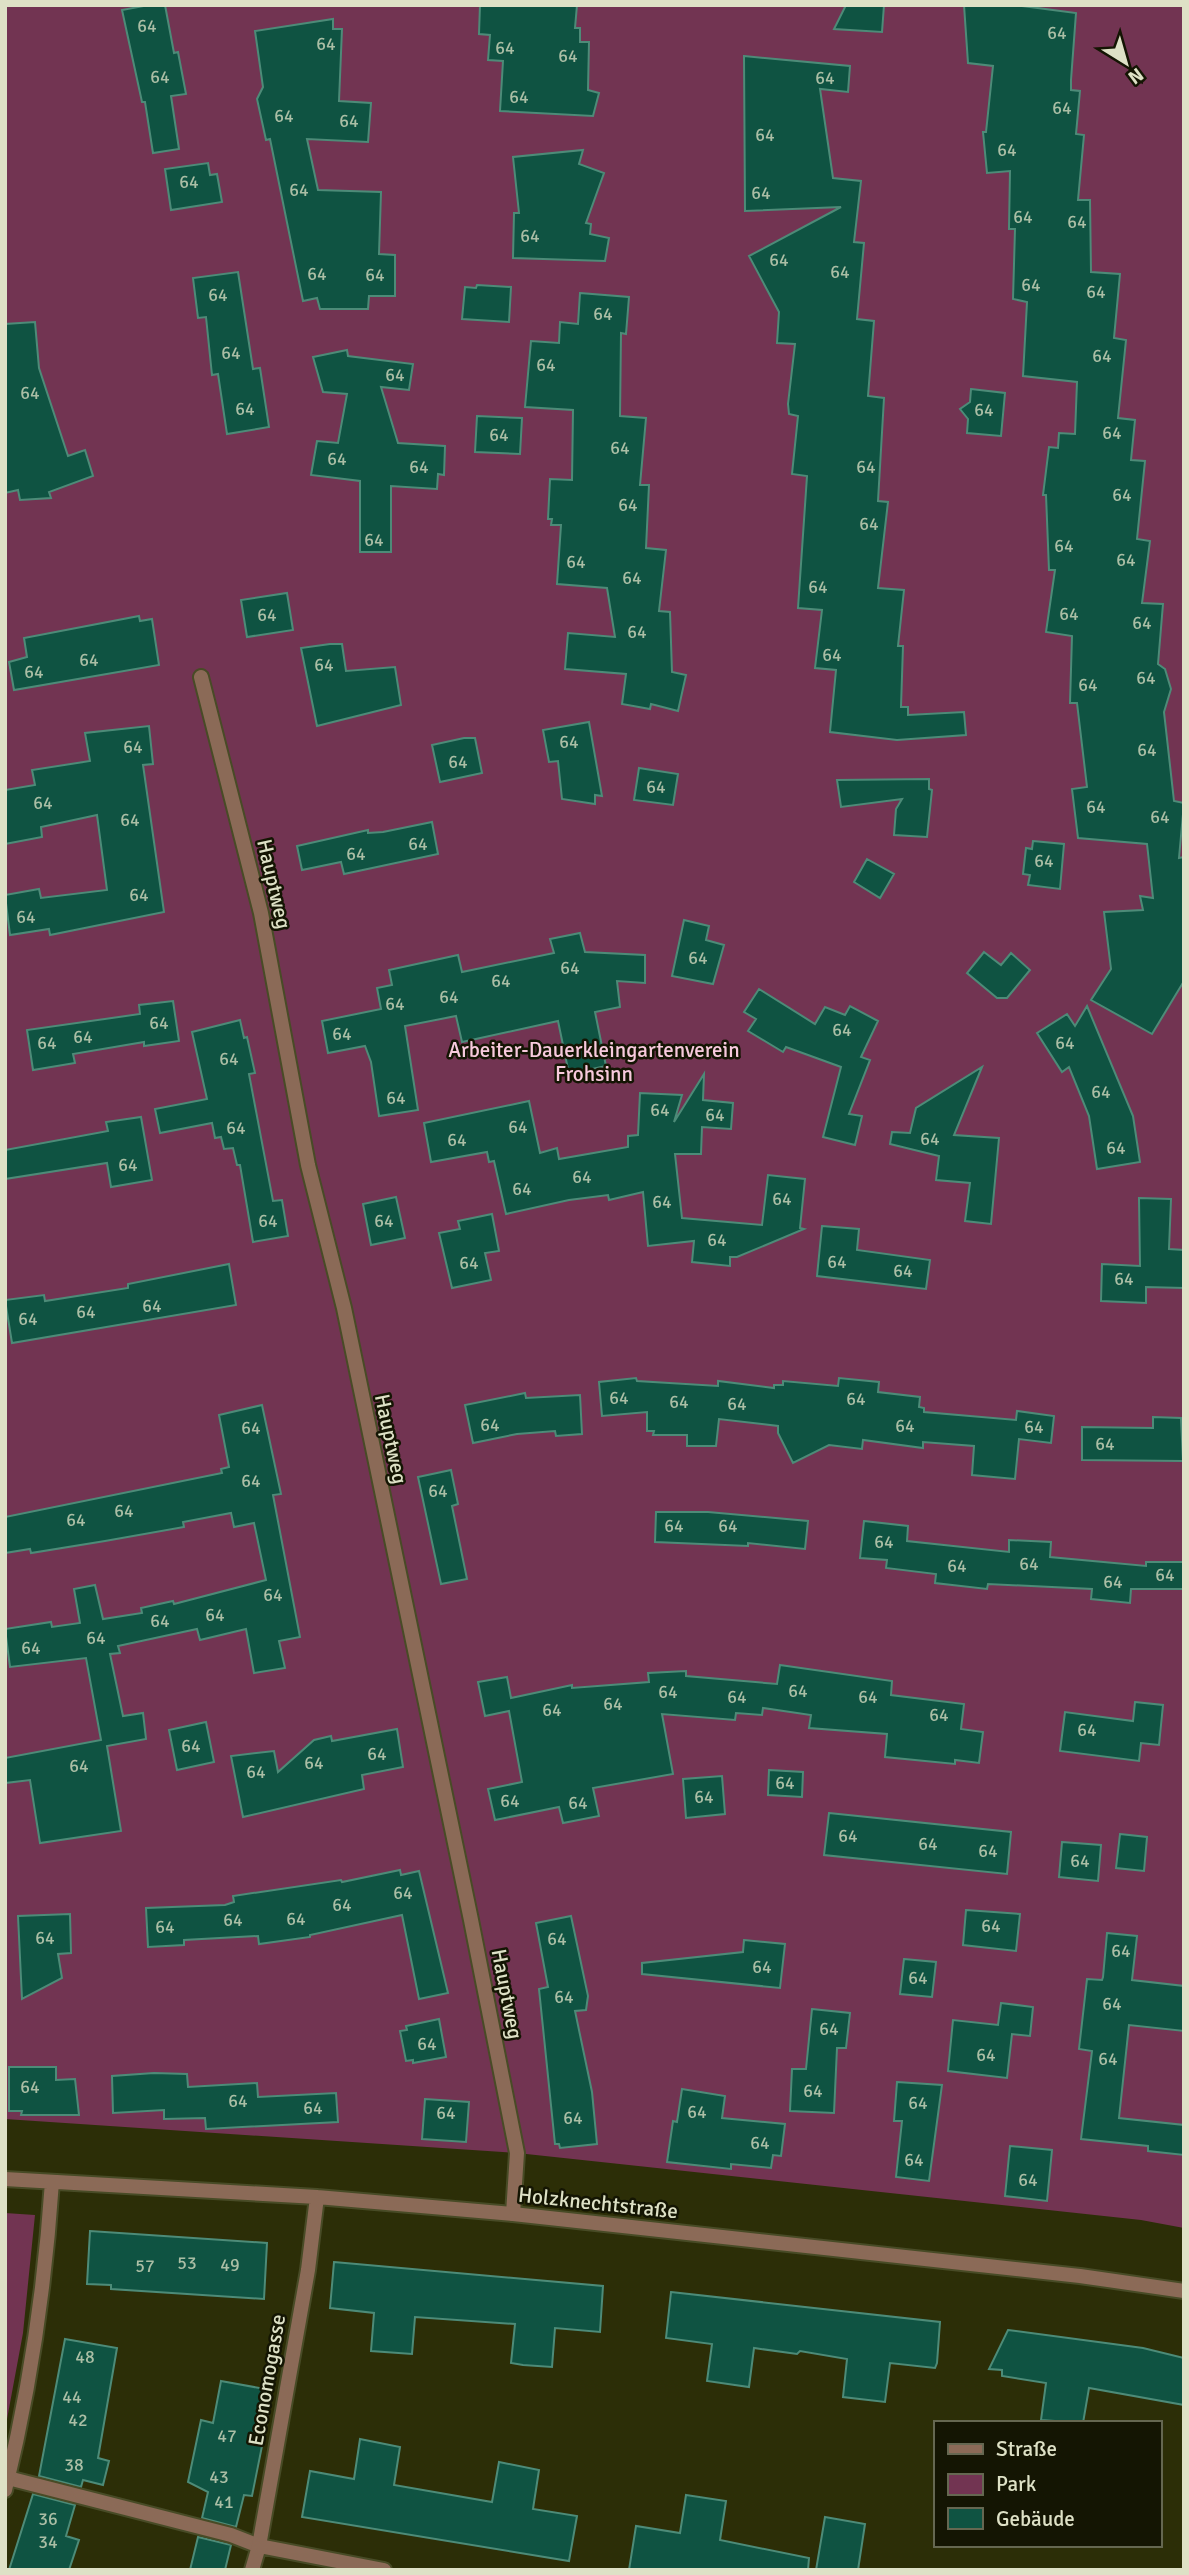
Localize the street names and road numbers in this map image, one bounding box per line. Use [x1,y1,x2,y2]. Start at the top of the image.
street label: Hauptweg [251,837,297,931]
street label: Hauptweg [369,1392,413,1486]
street label: Hauptweg [486,1947,528,2041]
street label: Holzknechtstraße [517,2182,679,2224]
street label: Economogasse [243,2312,291,2448]

